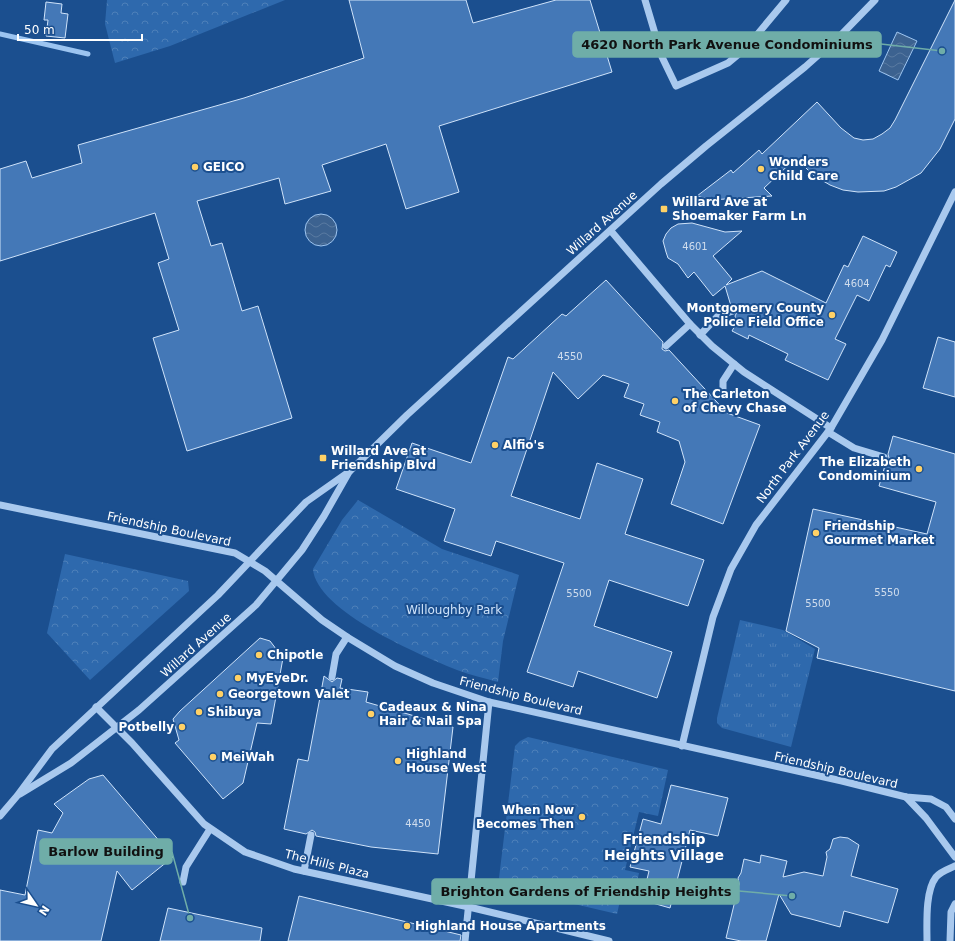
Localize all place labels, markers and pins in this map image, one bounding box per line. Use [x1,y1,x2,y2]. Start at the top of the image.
callout: 4620 North Park Avenue Condominiums [573,32,881,57]
place label: Wonders Child Care [769,155,838,183]
place label: GEICO [203,160,245,174]
marker: GEICO [190,162,200,172]
marker: Wonders Child Care [756,164,766,174]
place label: Willard Ave at Shoemaker Farm Ln [672,195,806,223]
marker: Willard Ave at Shoemaker Farm Ln [659,204,669,214]
place label: Montgomery County Police Field Office [686,301,824,329]
marker: Montgomery County Police Field Office [827,310,837,320]
place label: The Carleton of Chevy Chase [683,387,787,415]
marker: The Carleton of Chevy Chase [670,396,680,406]
place label: Alfio's [503,438,544,452]
marker: Alfio's [490,440,500,450]
place label: Willard Ave at Friendship Blvd [331,444,436,472]
marker: Willard Ave at Friendship Blvd [318,453,328,463]
place label: The Elizabeth Condominium [818,455,911,483]
marker: The Elizabeth Condominium [914,464,924,474]
place label: Friendship Gourmet Market [824,519,935,547]
marker: Friendship Gourmet Market [811,528,821,538]
place label: Chipotle [267,648,323,662]
marker: Chipotle [254,650,264,660]
place label: MyEyeDr. [246,671,309,685]
marker: MyEyeDr. [233,673,243,683]
place label: Georgetown Valet [228,687,350,701]
marker: Georgetown Valet [215,689,225,699]
place label: Cadeaux & Nina Hair & Nail Spa [379,700,487,728]
place label: Shibuya [207,705,261,719]
marker: Shibuya [194,707,204,717]
marker: Cadeaux & Nina Hair & Nail Spa [366,709,376,719]
place label: Potbelly [118,720,174,734]
marker: Potbelly [177,722,187,732]
place label: Highland House West [406,747,486,775]
place label: MeiWah [221,750,275,764]
marker: MeiWah [208,752,218,762]
marker: Highland House West [393,756,403,766]
place label: When Now Becomes Then [476,803,574,831]
marker: When Now Becomes Then [577,812,587,822]
callout: Barlow Building [40,839,172,864]
callout: Brighton Gardens of Friendship Heights [432,879,739,904]
place label: Highland House Apartments [415,919,606,933]
marker: Highland House Apartments [402,921,412,931]

